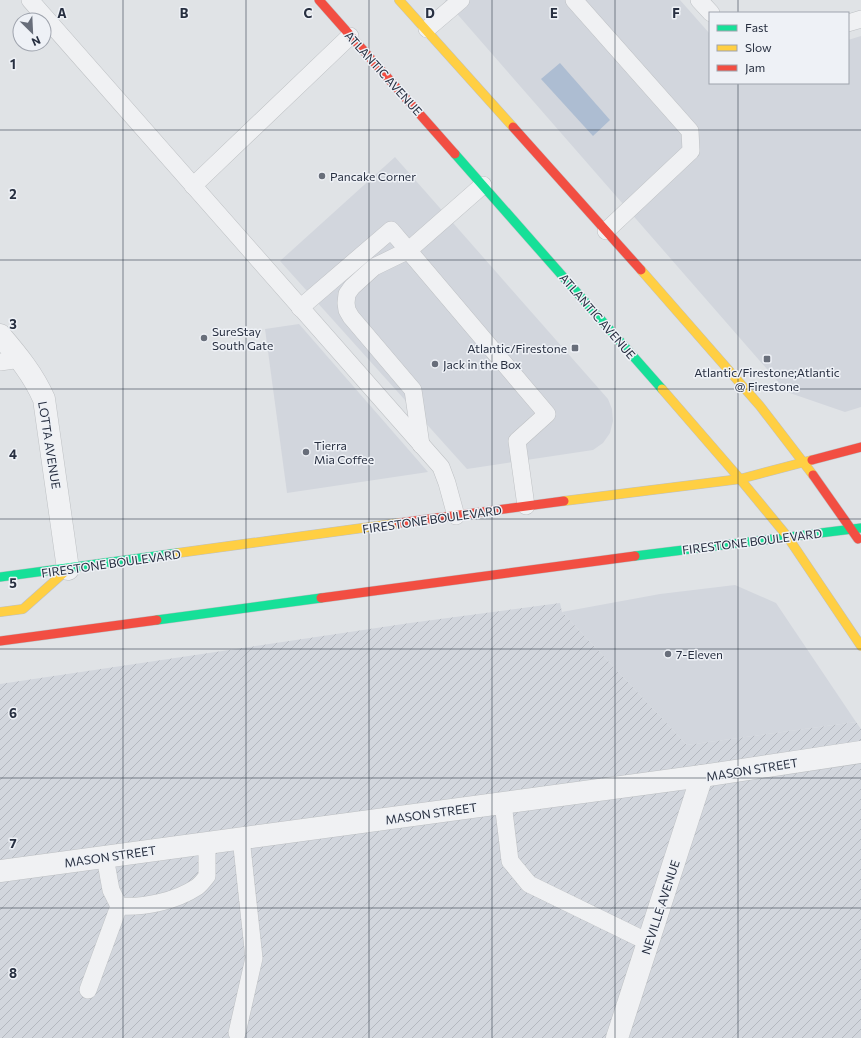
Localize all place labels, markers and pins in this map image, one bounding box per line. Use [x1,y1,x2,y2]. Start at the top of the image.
place label: Pancake Corner [330,169,416,183]
marker: Pancake Corner [317,171,327,181]
place label: SureStay South Gate [212,324,273,352]
marker: SureStay South Gate [199,333,209,343]
place label: Atlantic/Firestone [467,341,567,355]
marker: Atlantic/Firestone [570,343,580,353]
marker: Atlantic/Firestone;Atlantic @ Firestone [762,354,772,364]
place label: Jack in the Box [443,357,522,372]
marker: Jack in the Box [430,359,440,369]
place label: Atlantic/Firestone;Atlantic @ Firestone [694,365,840,393]
place label: Tierra Mia Coffee [314,438,374,466]
marker: Tierra Mia Coffee [301,447,311,457]
place label: 7-Eleven [676,647,723,661]
marker: 7-Eleven [663,649,673,659]

